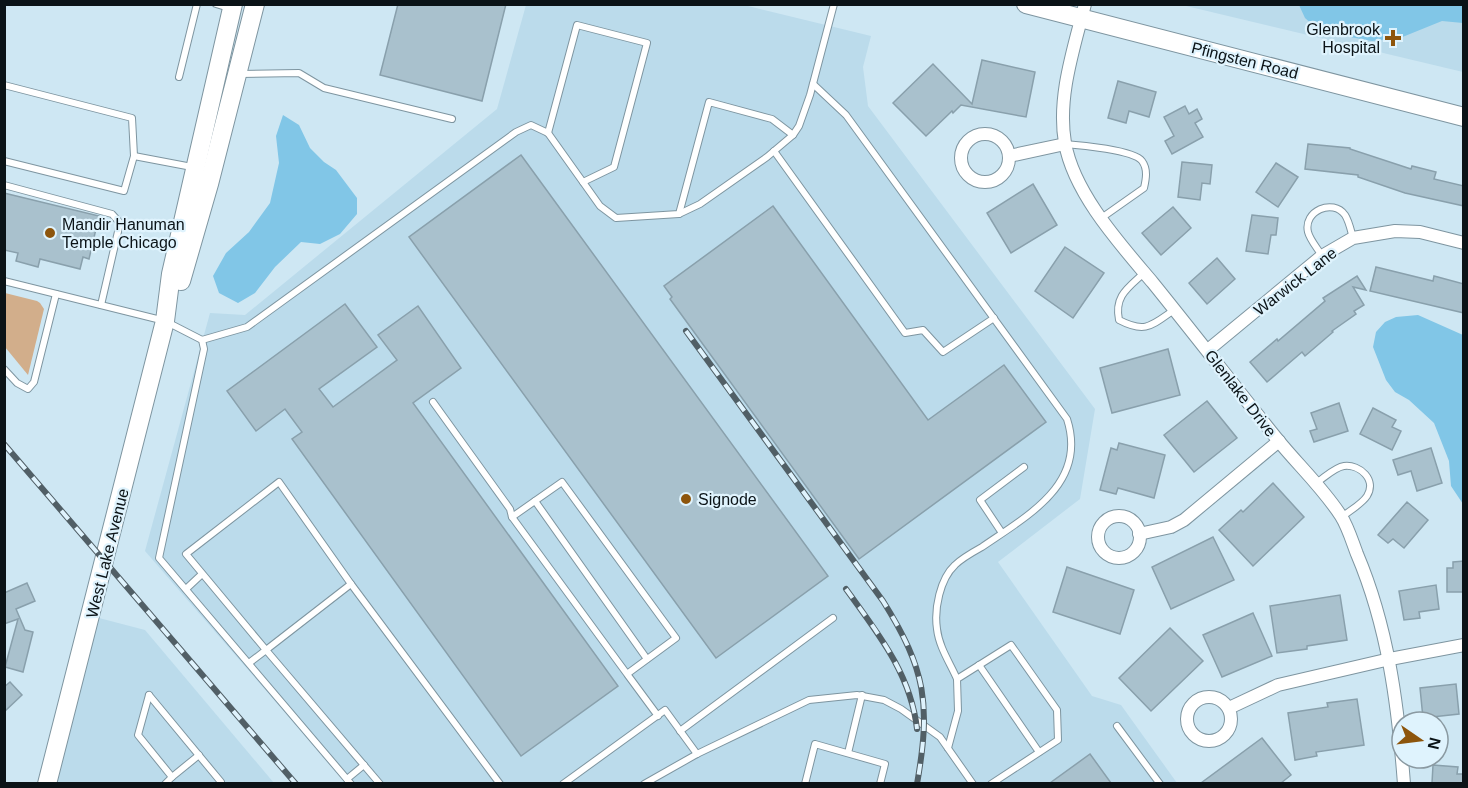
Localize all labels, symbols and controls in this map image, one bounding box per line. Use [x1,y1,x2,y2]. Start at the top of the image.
place label: Glenbrook Hospital [1306,21,1381,56]
marker: Glenbrook Hospital [1384,29,1402,47]
street label: Pfingsten Road [1190,39,1300,82]
place label: Mandir Hanuman Temple Chicago [62,216,185,251]
marker: Mandir Hanuman Temple Chicago [43,226,57,240]
street label: Warwick Lane [1251,244,1340,319]
street label: Glenlake Drive [1202,347,1280,440]
street label: West Lake Avenue [83,487,132,620]
place label: Signode [698,491,757,508]
marker: Signode [679,492,693,506]
north arrow [1390,710,1450,770]
text: N [1424,736,1444,751]

